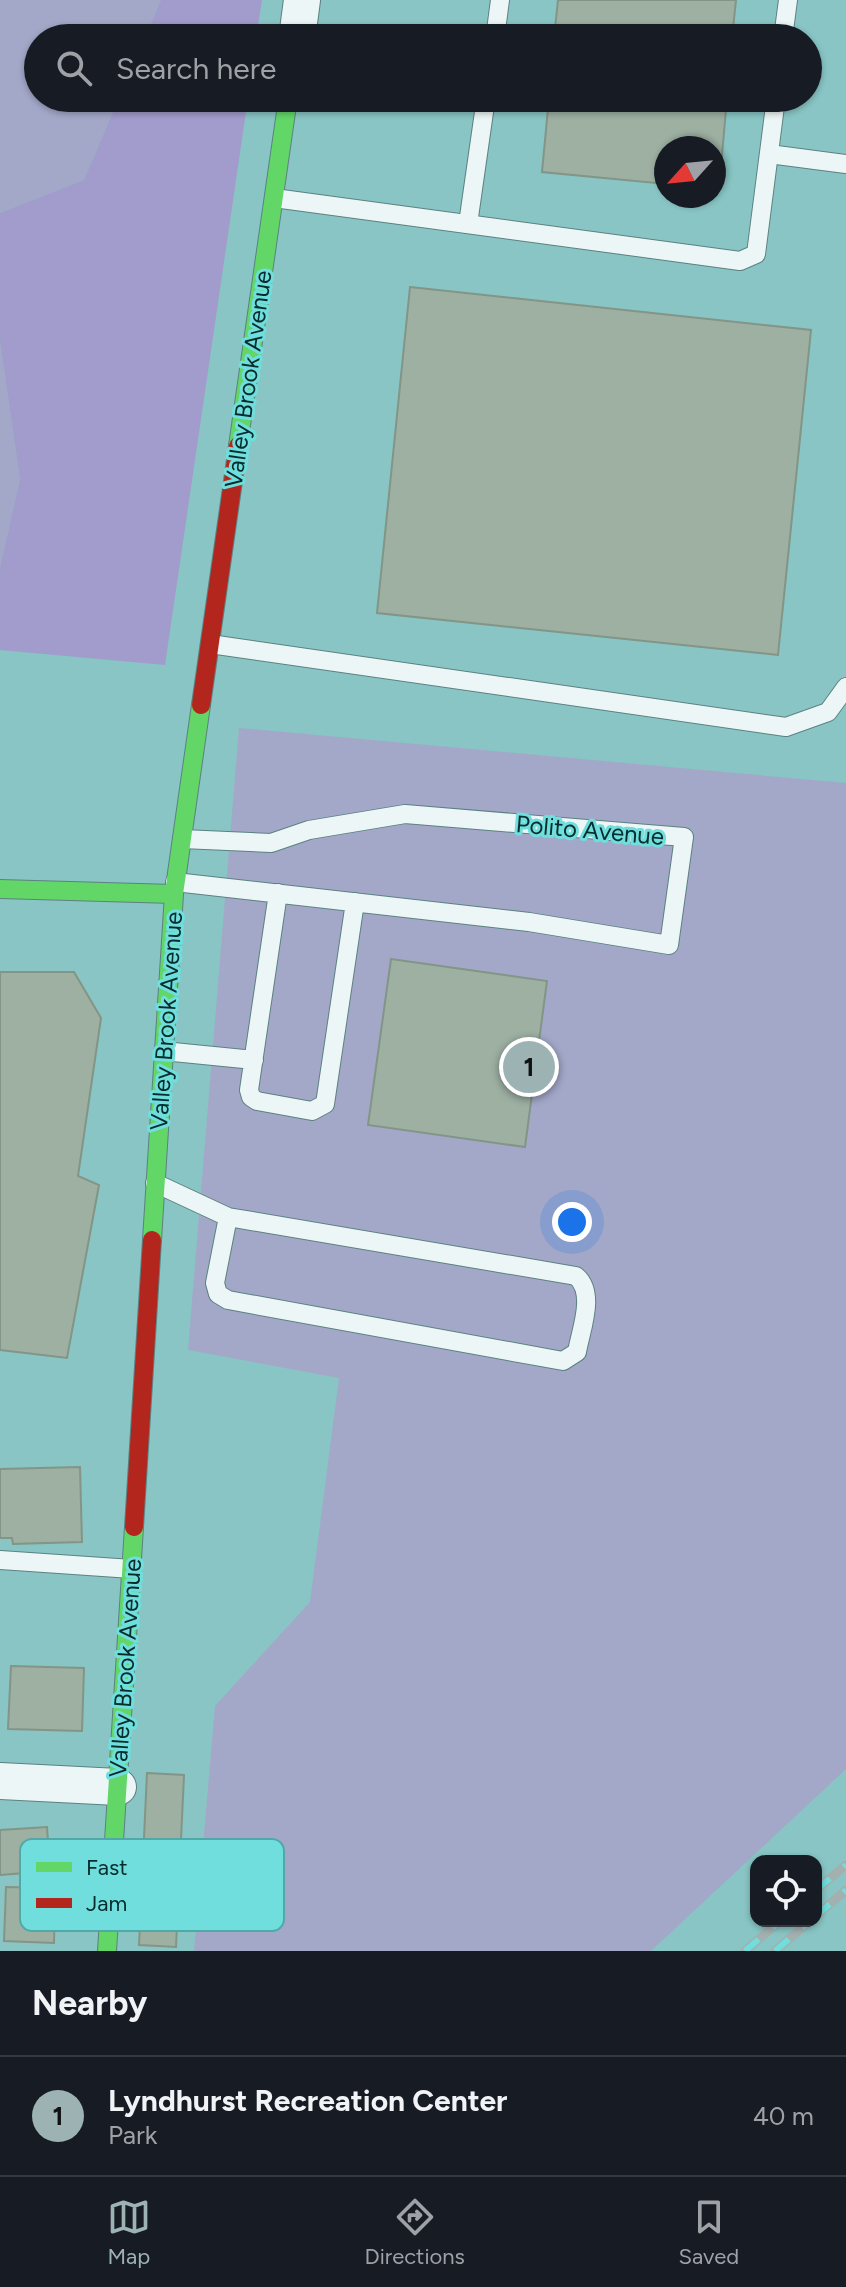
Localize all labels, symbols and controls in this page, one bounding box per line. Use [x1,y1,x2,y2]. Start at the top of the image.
search box [24,24,822,112]
icon: search [52,46,96,90]
text: Search here [116,50,276,87]
north arrow [654,136,726,208]
street label: Valley Brook Avenue [218,268,278,490]
street label: Polito Avenue [515,809,665,851]
street label: Valley Brook Avenue [144,911,188,1131]
pin: 1 [503,1037,555,1097]
your location [552,1202,592,1242]
street label: Valley Brook Avenue [103,1558,147,1778]
legend [20,1839,284,1931]
text: Fast [86,1854,128,1881]
map controls [750,1855,822,1927]
button: locate [750,1855,822,1927]
text: Jam [86,1890,127,1917]
text: Nearby [32,1983,147,2024]
text: Lyndhurst Recreation Center [108,2082,507,2119]
text: 1 [53,2100,63,2132]
text: 40 m [753,2100,814,2132]
text: Park [108,2119,157,2151]
tab: Map [107,2195,151,2270]
tab: Directions [365,2195,465,2270]
tab: Saved [678,2195,739,2270]

